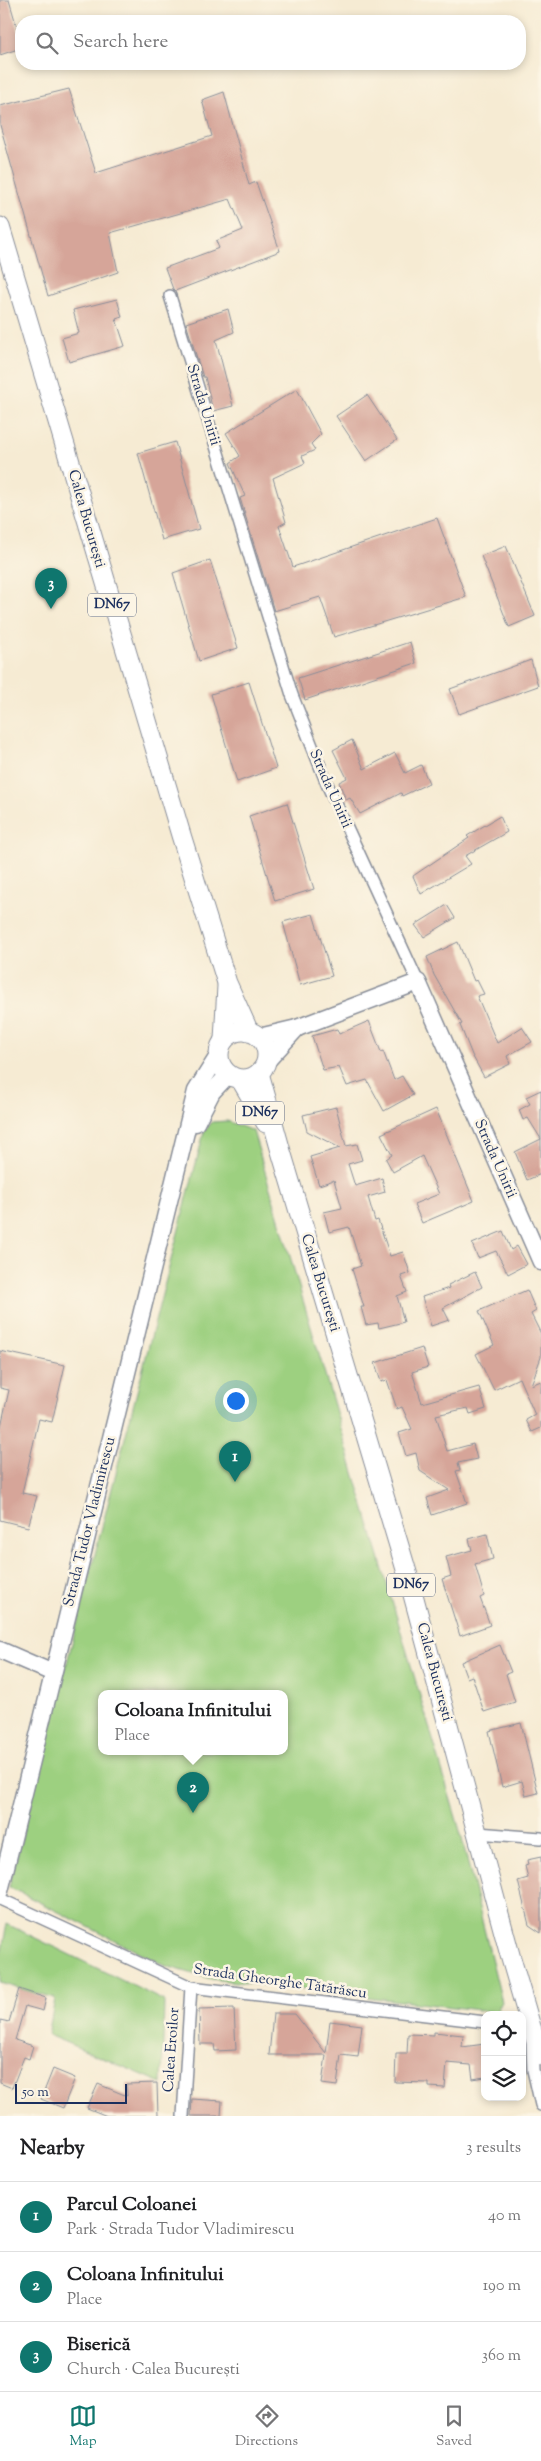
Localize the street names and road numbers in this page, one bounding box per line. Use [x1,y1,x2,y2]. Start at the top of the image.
street label: Strada Unirii [181,362,225,448]
street label: Calea București [62,467,110,571]
road number: DN67 [88,594,136,616]
street label: Strada Unirii [303,746,357,832]
road number: DN67 [236,1102,284,1124]
street label: Strada Unirii [468,1116,522,1202]
street label: Calea București [295,1231,345,1335]
street label: Strada Tudor Vladimirescu [59,1434,121,1609]
road number: DN67 [387,1574,435,1596]
street label: Calea București [411,1620,457,1724]
street label: Strada Gheorghe Tătărăscu [192,1959,368,2005]
street label: Calea Eroilor [159,2007,185,2093]

